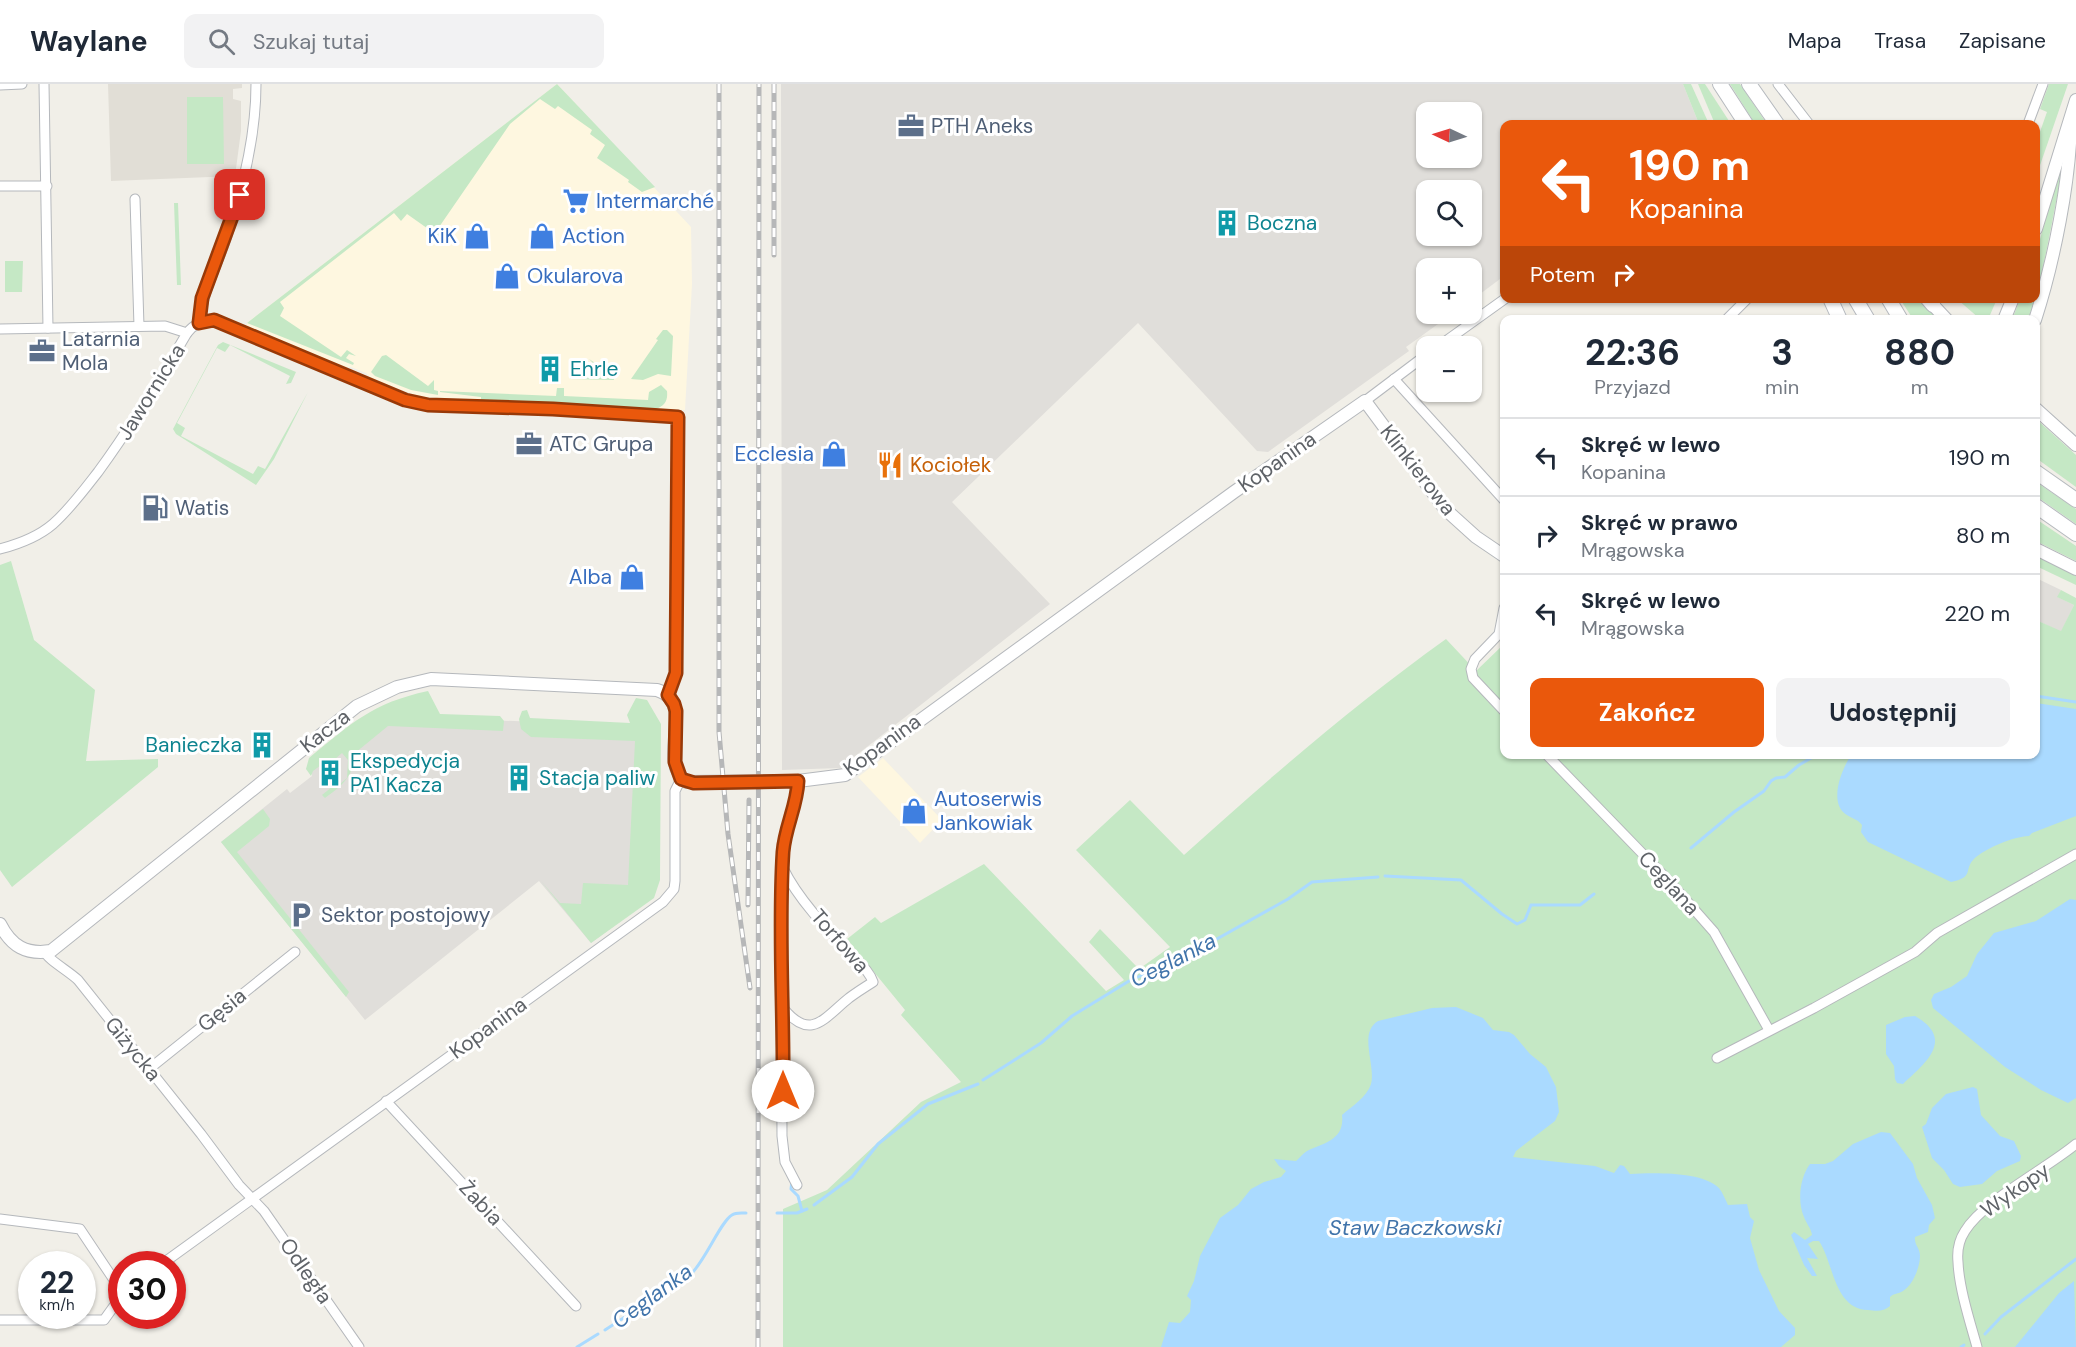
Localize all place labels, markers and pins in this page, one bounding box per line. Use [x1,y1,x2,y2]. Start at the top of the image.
office icon: PTH Aneks [896,111,926,141]
place label: PTH Aneks [931,112,1033,140]
pin [214,169,265,220]
supermarket icon: Intermarché [561,186,591,216]
place label: Intermarché [596,187,714,215]
building icon: Boczna [1212,208,1242,238]
place label: Boczna [1247,209,1317,237]
shop icon: KiK [462,221,492,251]
shop icon: Action [527,221,557,251]
place label: KiK [427,222,457,250]
place label: Action [562,222,625,250]
shop icon: Okularova [492,261,522,291]
place label: Okularova [527,262,623,290]
place label: Latarnia Mola [62,325,140,377]
office icon: Latarnia Mola [27,336,57,366]
building icon: Ehrle [535,354,565,384]
place label: Ehrle [570,355,618,383]
office icon: ATC Grupa [514,429,544,459]
place label: ATC Grupa [549,430,653,458]
shop icon: Ecclesia [819,439,849,469]
place label: Ecclesia [734,440,814,468]
restaurant icon: Kociołek [875,450,905,480]
place label: Kociołek [910,451,992,479]
fuel station icon: Watis [140,493,170,523]
place label: Watis [175,494,229,522]
shop icon: Alba [617,562,647,592]
place label: Alba [569,563,612,591]
building icon: Banieczka [247,730,277,760]
place label: Banieczka [145,731,242,759]
place label: Ekspedycja PA1 Kacza [350,747,460,799]
building icon: Ekspedycja PA1 Kacza [315,758,345,788]
building icon: Stacja paliw [504,763,534,793]
place label: Stacja paliw [539,764,655,792]
place label: Autoserwis Jankowiak [934,785,1042,837]
shop icon: Autoserwis Jankowiak [899,796,929,826]
parking icon: Sektor postojowy [286,900,316,930]
place label: Sektor postojowy [321,901,491,929]

